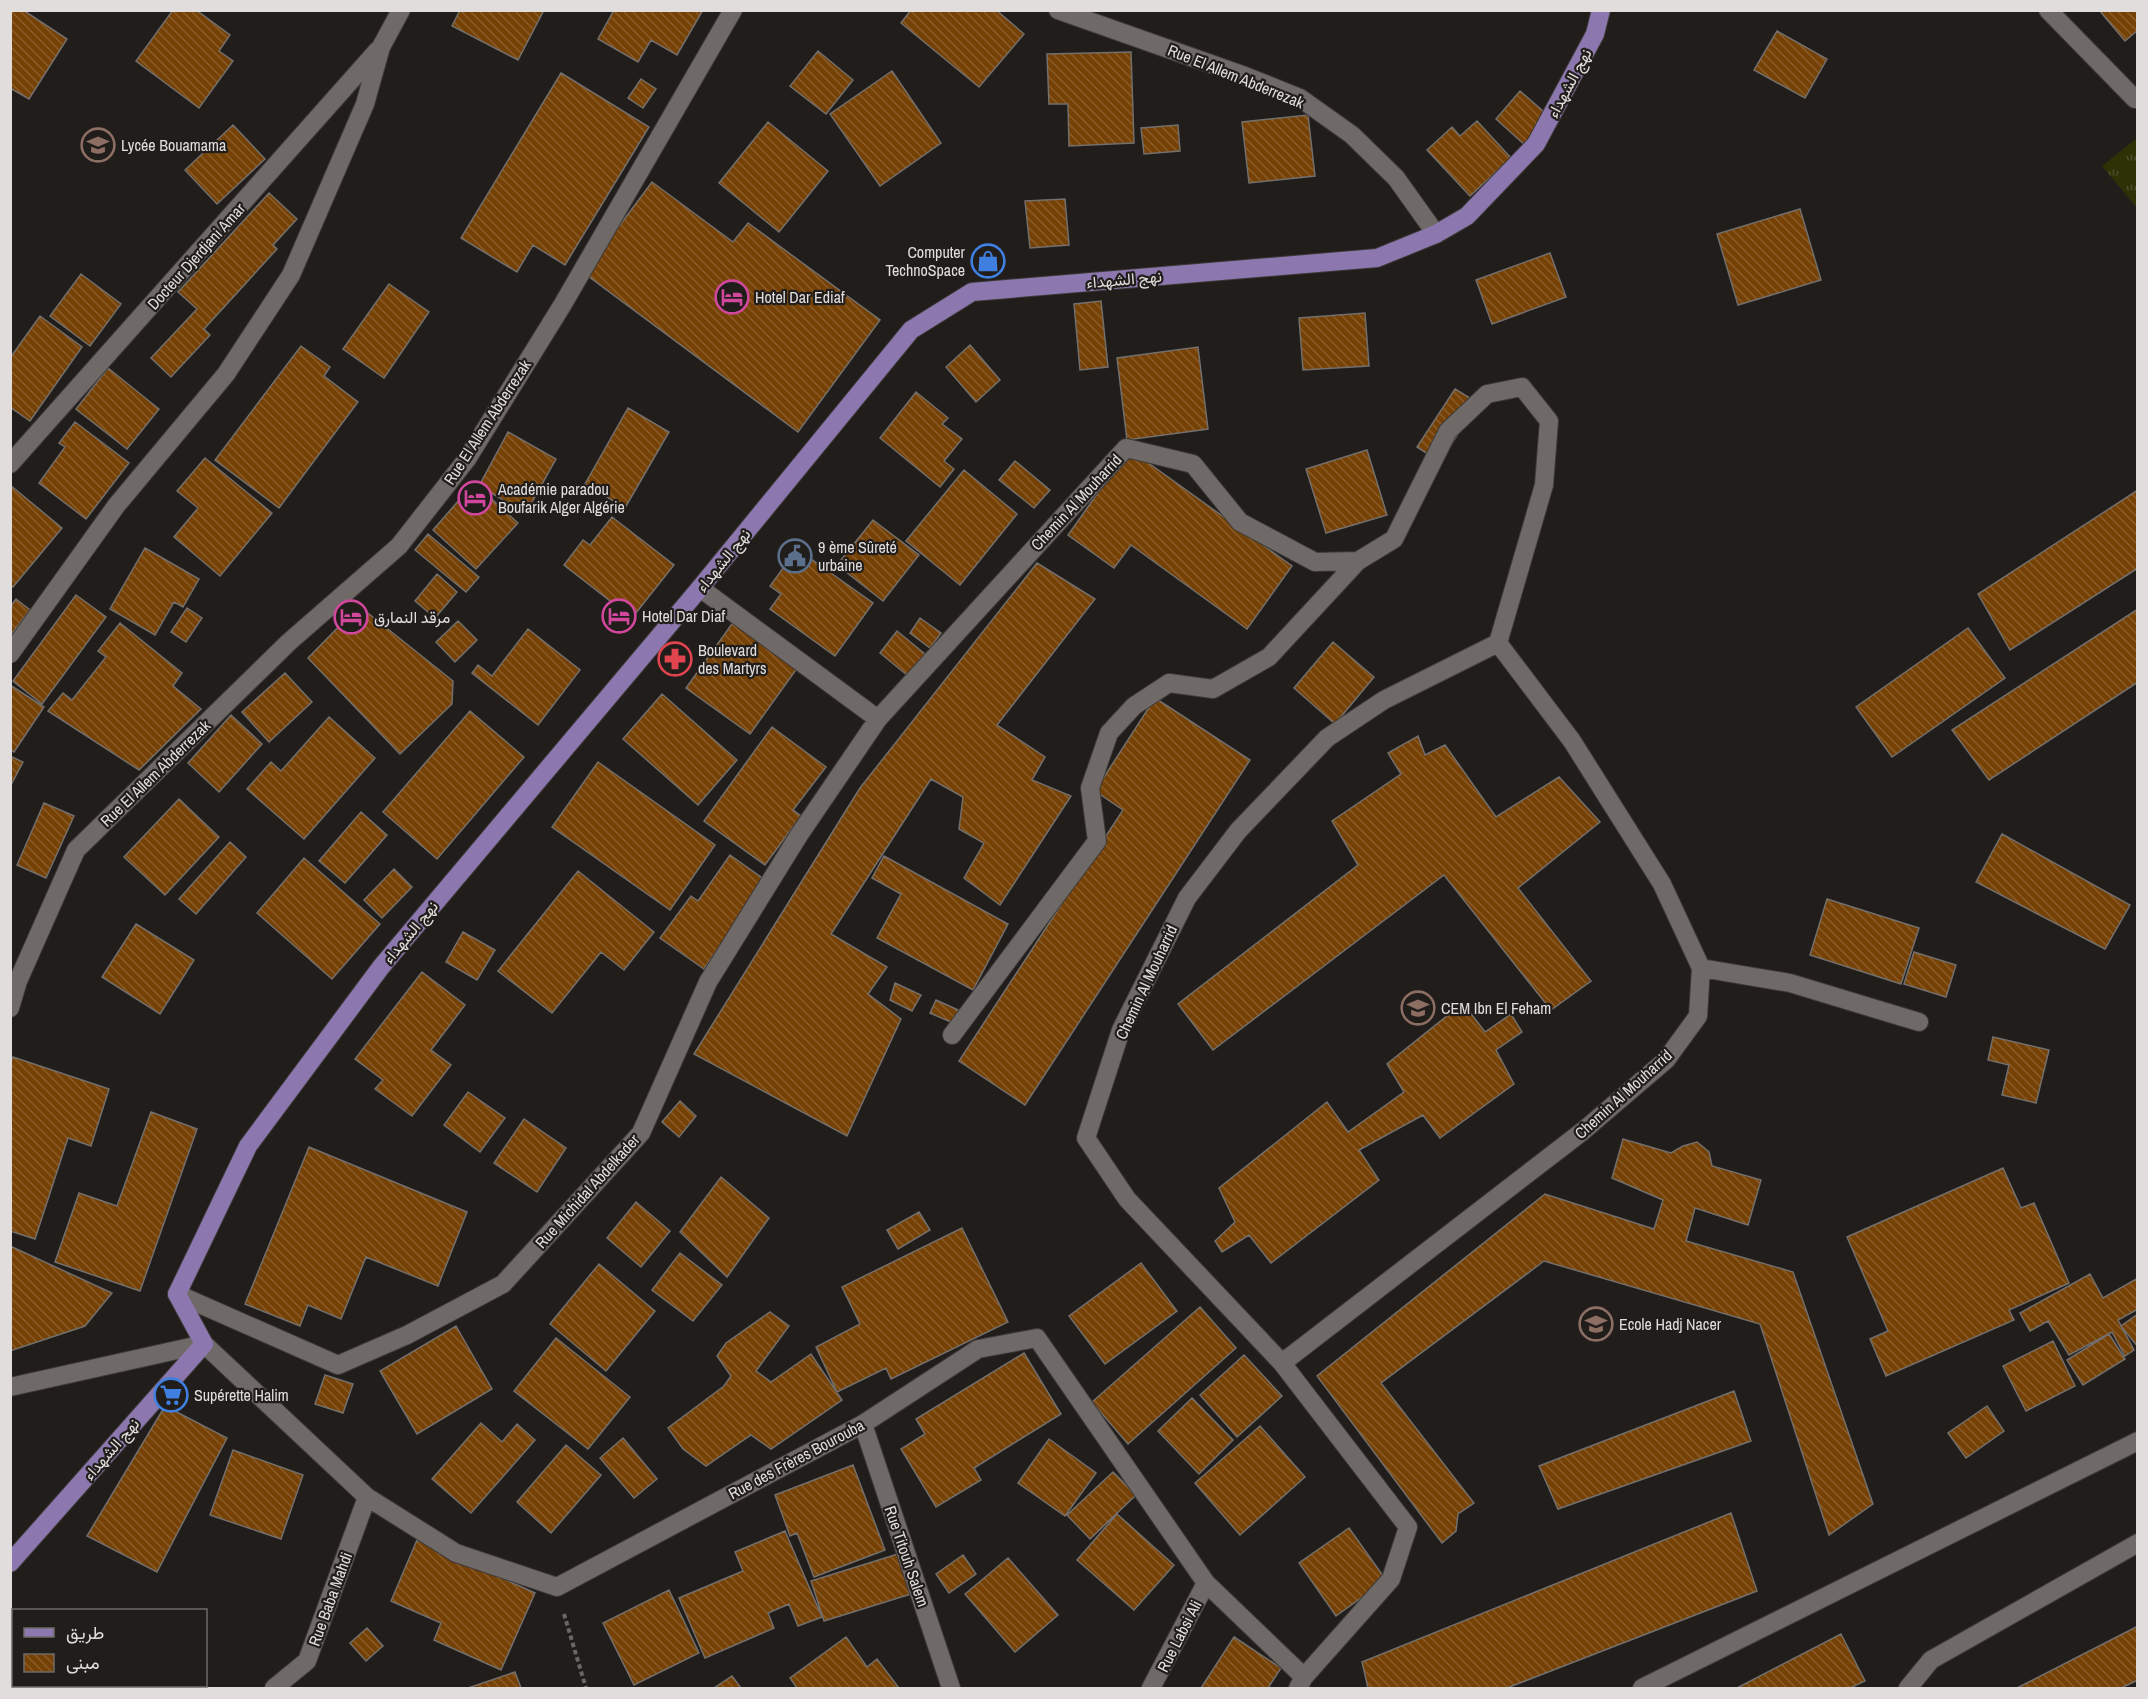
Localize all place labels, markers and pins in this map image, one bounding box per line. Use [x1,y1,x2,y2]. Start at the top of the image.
school or university icon: Lycée Bouamama [80,127,116,163]
place label: Lycée Bouamama [121,134,227,156]
place label: Computer TechnoSpace [885,241,966,281]
shop icon: Computer TechnoSpace [970,243,1006,279]
hotel icon: Hotel Dar Ediaf [714,279,750,315]
place label: Hotel Dar Ediaf [755,286,845,308]
place label: Académie paradou Boufarik Alger Algérie [497,478,625,518]
hotel icon: Académie paradou Boufarik Alger Algérie [457,480,493,516]
place label: 9 ème Sûreté urbaine [818,536,897,576]
public building icon: 9 ème Sûreté urbaine [777,538,813,574]
hotel icon: Hotel Dar Diaf [601,598,637,634]
hotel icon: مرقد النمارق [333,599,369,635]
place label: Hotel Dar Diaf [642,605,725,627]
place label: مرقد النمارق [374,606,450,628]
place label: Boulevard des Martyrs [698,639,767,679]
pharmacy icon: Boulevard des Martyrs [657,641,693,677]
school or university icon: CEM Ibn El Feham [1400,990,1436,1026]
place label: CEM Ibn El Feham [1441,997,1551,1019]
school or university icon: Ecole Hadj Nacer [1578,1306,1614,1342]
place label: Ecole Hadj Nacer [1619,1313,1722,1335]
supermarket icon: Supérette Halim [153,1377,189,1413]
place label: Supérette Halim [194,1384,289,1406]

